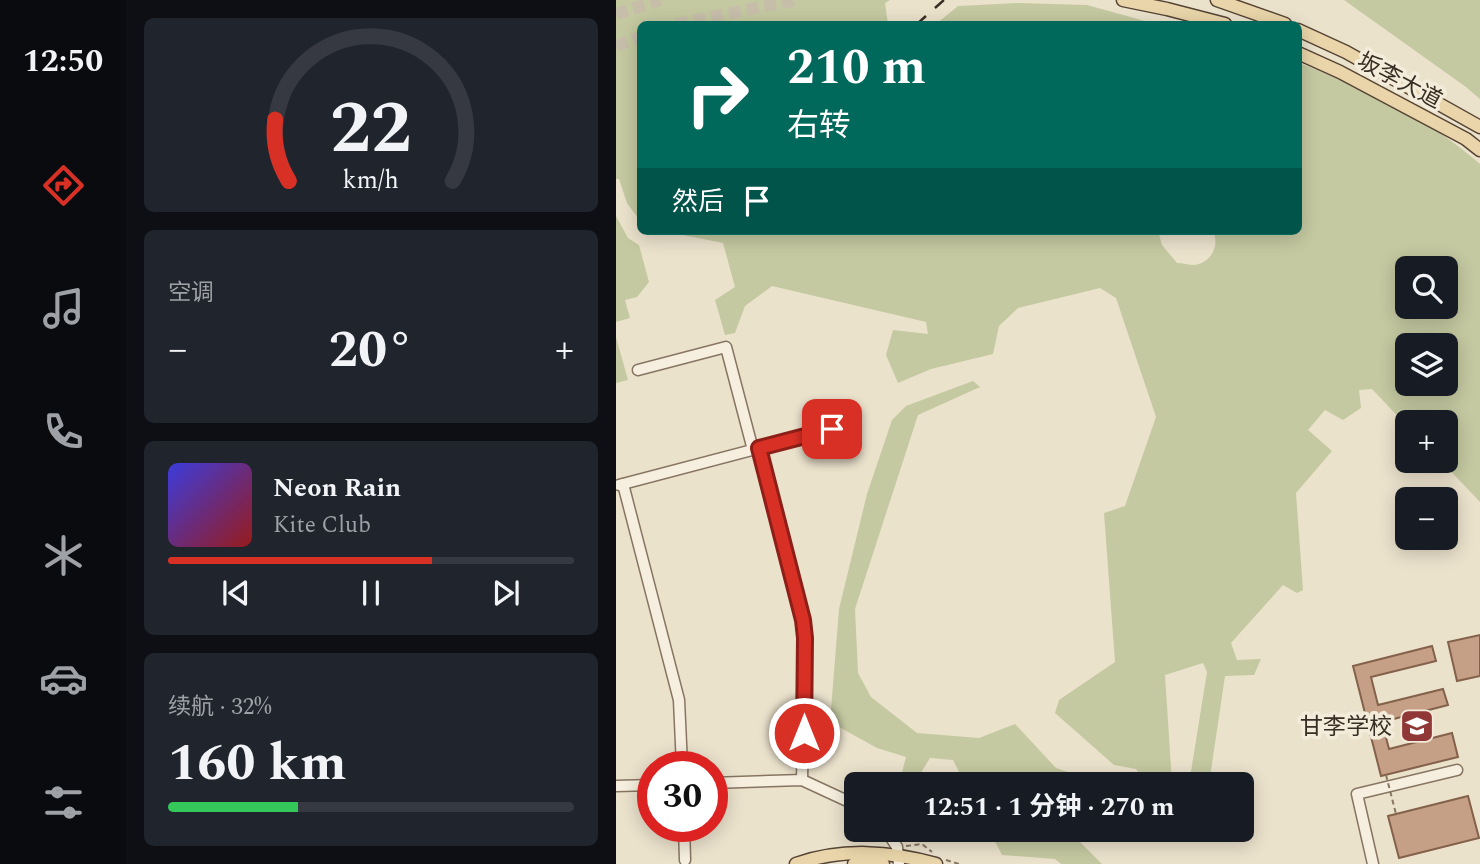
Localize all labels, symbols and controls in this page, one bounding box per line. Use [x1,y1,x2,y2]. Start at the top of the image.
text: 210 m [787,31,926,106]
text: 12:50 [23,37,103,86]
street label: 坂李大道 [1350,44,1448,118]
icon: right [672,49,763,140]
text: 22 [330,74,412,185]
text: 右转 [787,102,851,151]
icon: directions [39,161,88,210]
text: km/h [343,162,399,200]
text: 然后 [672,182,724,222]
icon: arrive [738,182,776,220]
map controls [1395,256,1458,550]
button: search [1395,256,1458,319]
text: 空调 [168,276,214,311]
icon: music [39,284,88,333]
text: 20° [329,311,413,390]
text: − [168,321,187,379]
text: + [555,321,574,379]
button: layers [1395,333,1458,396]
pin [802,399,862,459]
icon: phone [39,407,88,456]
icon: arrive [813,410,851,448]
button: + [1395,410,1458,473]
text: Neon Rain [273,468,401,508]
button: − [1395,487,1458,550]
text: Kite Club [273,508,371,543]
icon: climate [39,531,88,580]
icon: previous [217,574,255,612]
icon: pause [352,574,390,612]
icon: next [487,574,525,612]
icon: car [39,654,88,703]
text: 续航 · 32% [168,690,272,725]
position arrow [767,696,841,770]
school or university icon: 甘李学校 [1398,707,1436,745]
place label: 甘李学校 [1300,710,1392,745]
text: 160 km [168,724,347,803]
speed limit sign: 30 [637,751,728,842]
icon: filters [39,778,88,827]
text: 12:51 · 1 分钟 · 270 m [923,787,1175,827]

